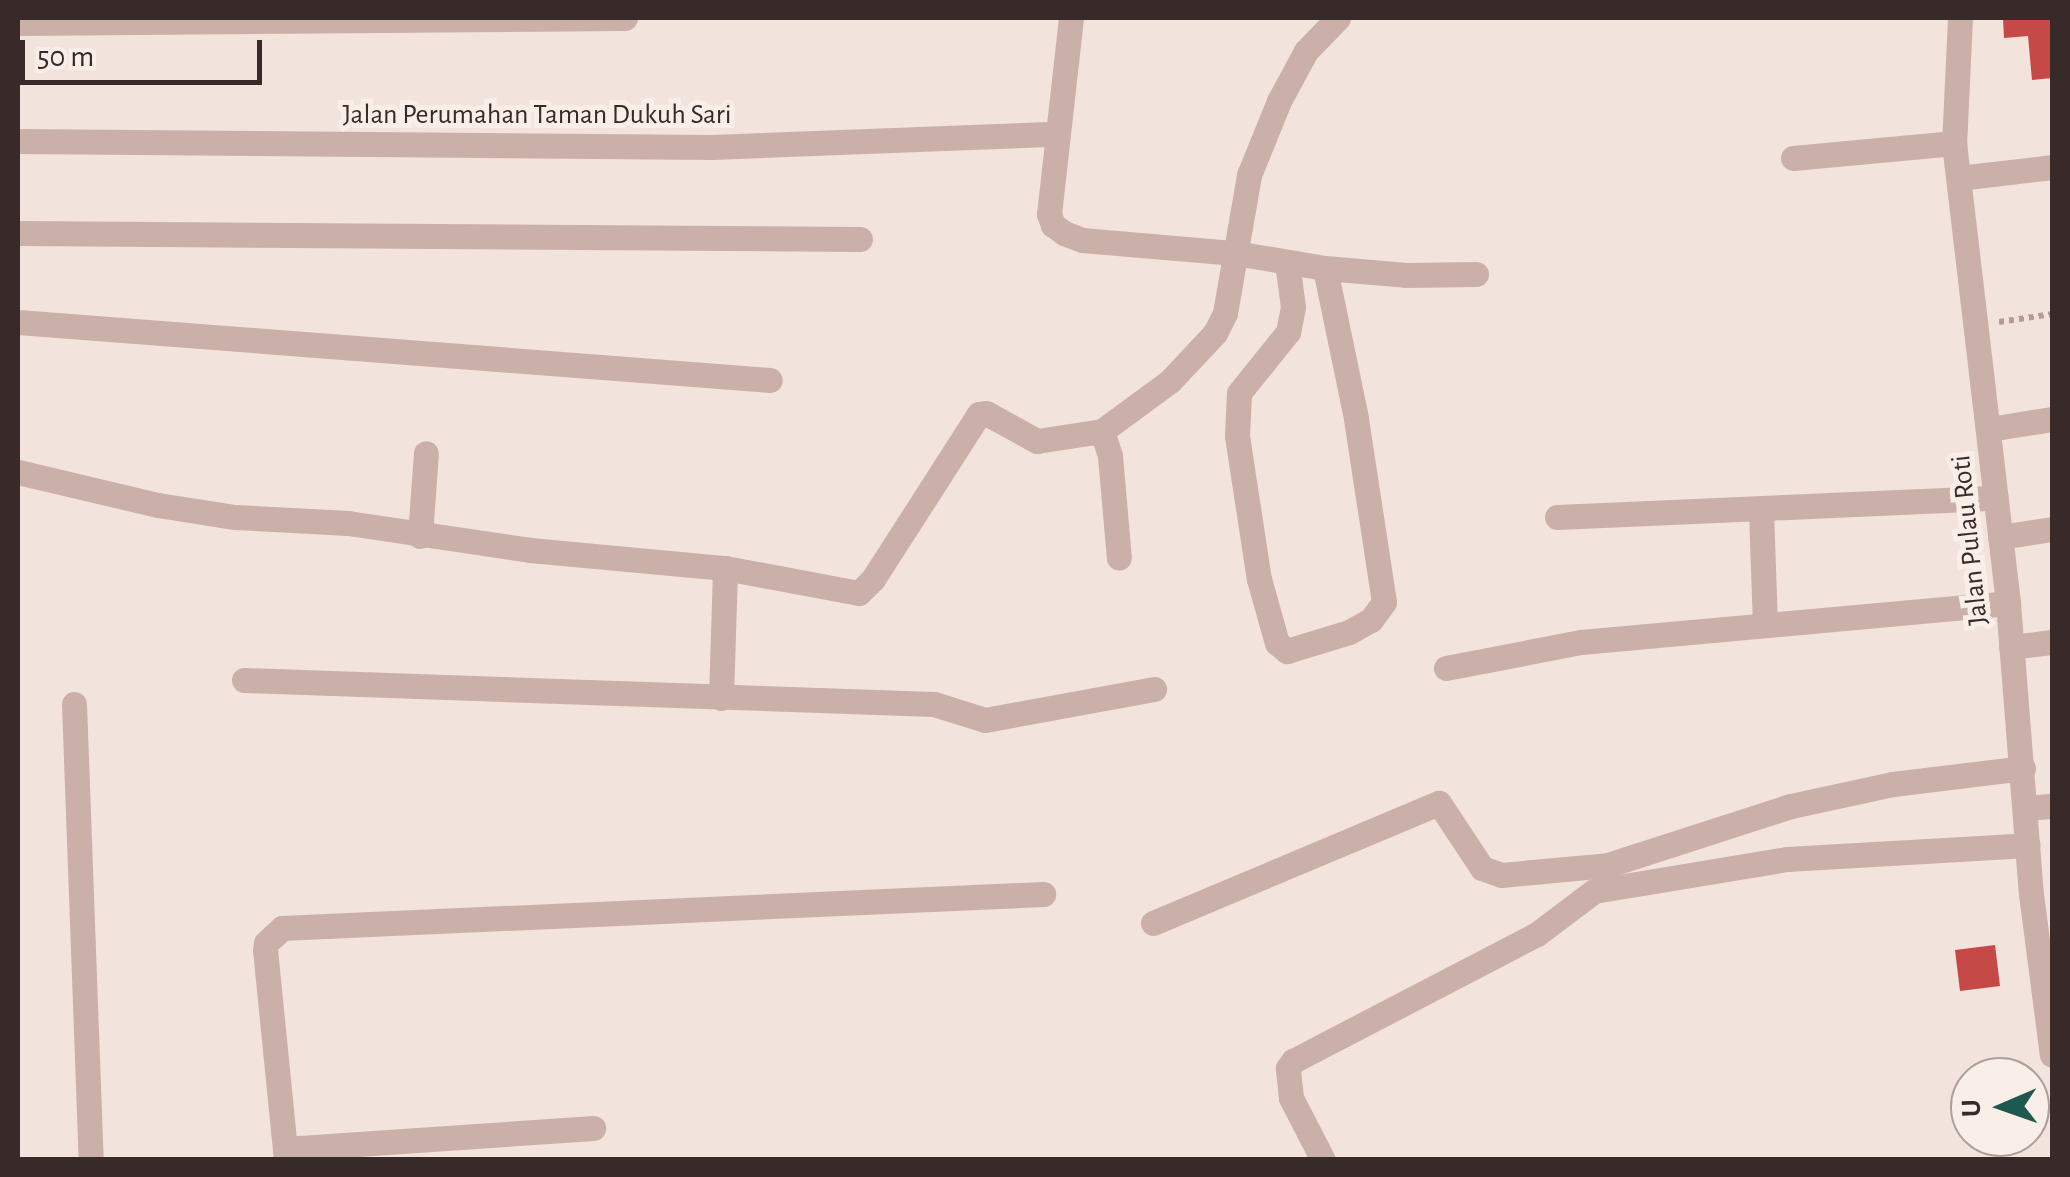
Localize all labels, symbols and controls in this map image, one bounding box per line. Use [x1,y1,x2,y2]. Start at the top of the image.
scale bar [25,20,268,82]
text: 50 m [37,42,94,72]
street label: Jalan Perumahan Taman Dukuh Sari [342,98,732,132]
street label: Jalan Pulau Roti [1944,453,1996,627]
north arrow [1950,1057,2050,1157]
text: U [1958,1099,1986,1117]

